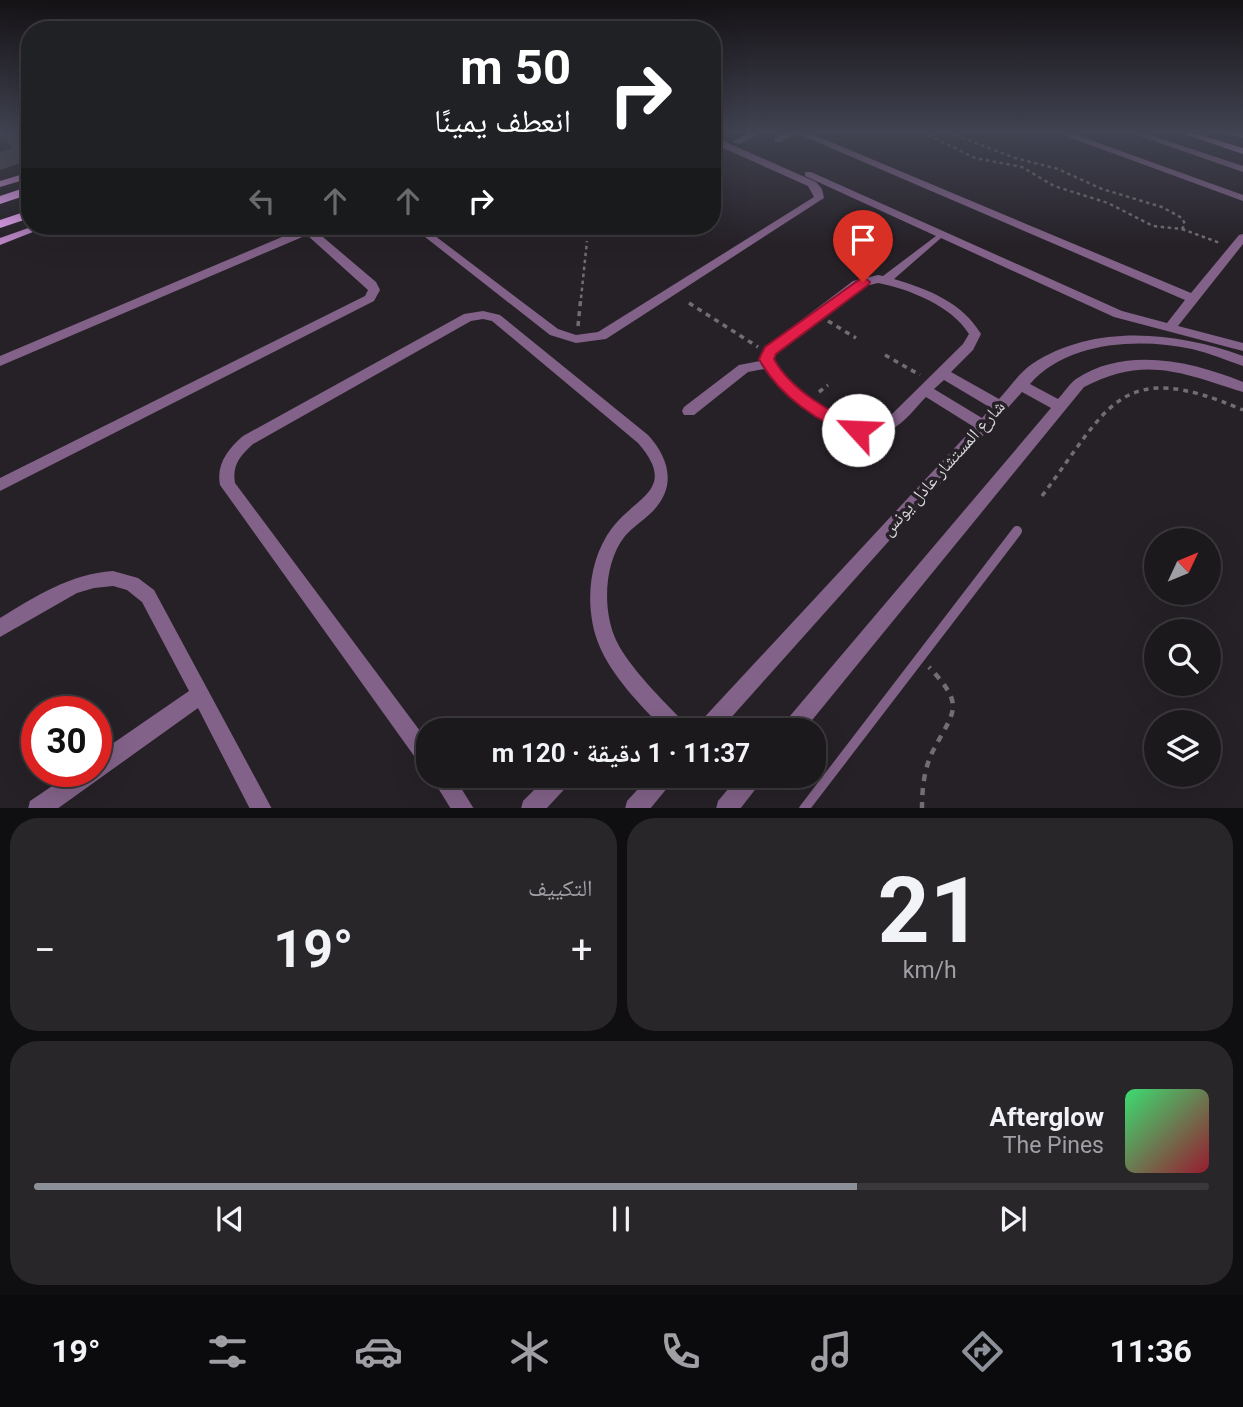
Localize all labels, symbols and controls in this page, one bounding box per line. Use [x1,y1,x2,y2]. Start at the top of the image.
text: 50 m [460,39,571,96]
icon: right [595,49,686,140]
text: انعطف يمينًا [434,102,571,140]
icon: left [243,182,281,220]
icon: ahead [316,182,354,220]
icon: ahead [389,182,427,220]
icon: right [462,182,500,220]
pin [833,210,893,282]
icon: arrive [844,221,882,259]
position arrow [821,393,895,467]
street label: شارع المستشار عادل يونس [876,396,1010,540]
north arrow [1144,528,1222,606]
map controls [1144,528,1221,787]
button: search [1144,619,1221,696]
speed limit sign: 30 [21,696,112,787]
button: layers [1144,710,1221,787]
text: 11:37 · 1 دقيقة · 120 m [492,738,750,768]
text: 21 [878,858,982,964]
text: التكييف [528,875,593,902]
text: 19° [273,919,353,980]
text: − [34,928,56,972]
text: + [571,928,592,972]
text: km/h [903,957,957,984]
text: Afterglow [990,1102,1104,1132]
text: The Pines [1003,1132,1104,1159]
icon: previous [211,1200,249,1238]
icon: pause [602,1200,640,1238]
icon: next [994,1200,1032,1238]
icon: filters [203,1327,252,1376]
icon: car [354,1327,403,1376]
icon: climate [505,1327,554,1376]
icon: phone [656,1327,705,1376]
icon: music [807,1327,856,1376]
icon: directions [958,1327,1007,1376]
text: 19° [51,1332,100,1370]
text: 11:36 [1109,1332,1192,1370]

